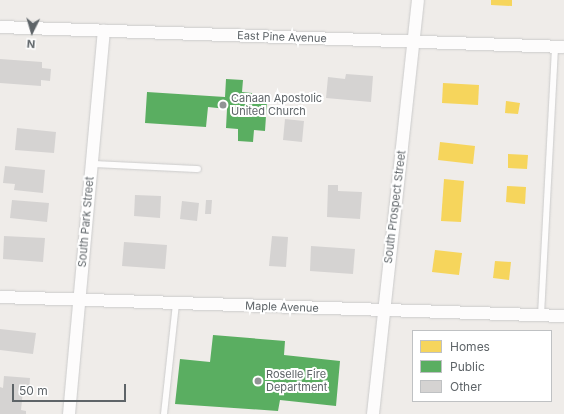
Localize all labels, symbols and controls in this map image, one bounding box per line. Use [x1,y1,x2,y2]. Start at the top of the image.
north arrow [12,12,52,52]
street label: East Pine Avenue [237,29,327,45]
text: N [26,37,36,51]
place label: Canaan Apostolic United Church [231,92,322,118]
marker: Canaan Apostolic United Church [218,100,228,110]
street label: South Prospect Street [382,150,408,264]
street label: South Park Street [75,176,97,268]
street label: Maple Avenue [245,299,319,315]
legend [412,330,552,402]
text: Homes [450,339,490,354]
text: Public [450,359,485,374]
place label: Roselle Fire Department [266,368,327,394]
scale bar [14,376,128,402]
marker: Roselle Fire Department [253,376,263,386]
text: Other [450,379,482,394]
text: 50 m [19,383,48,398]

